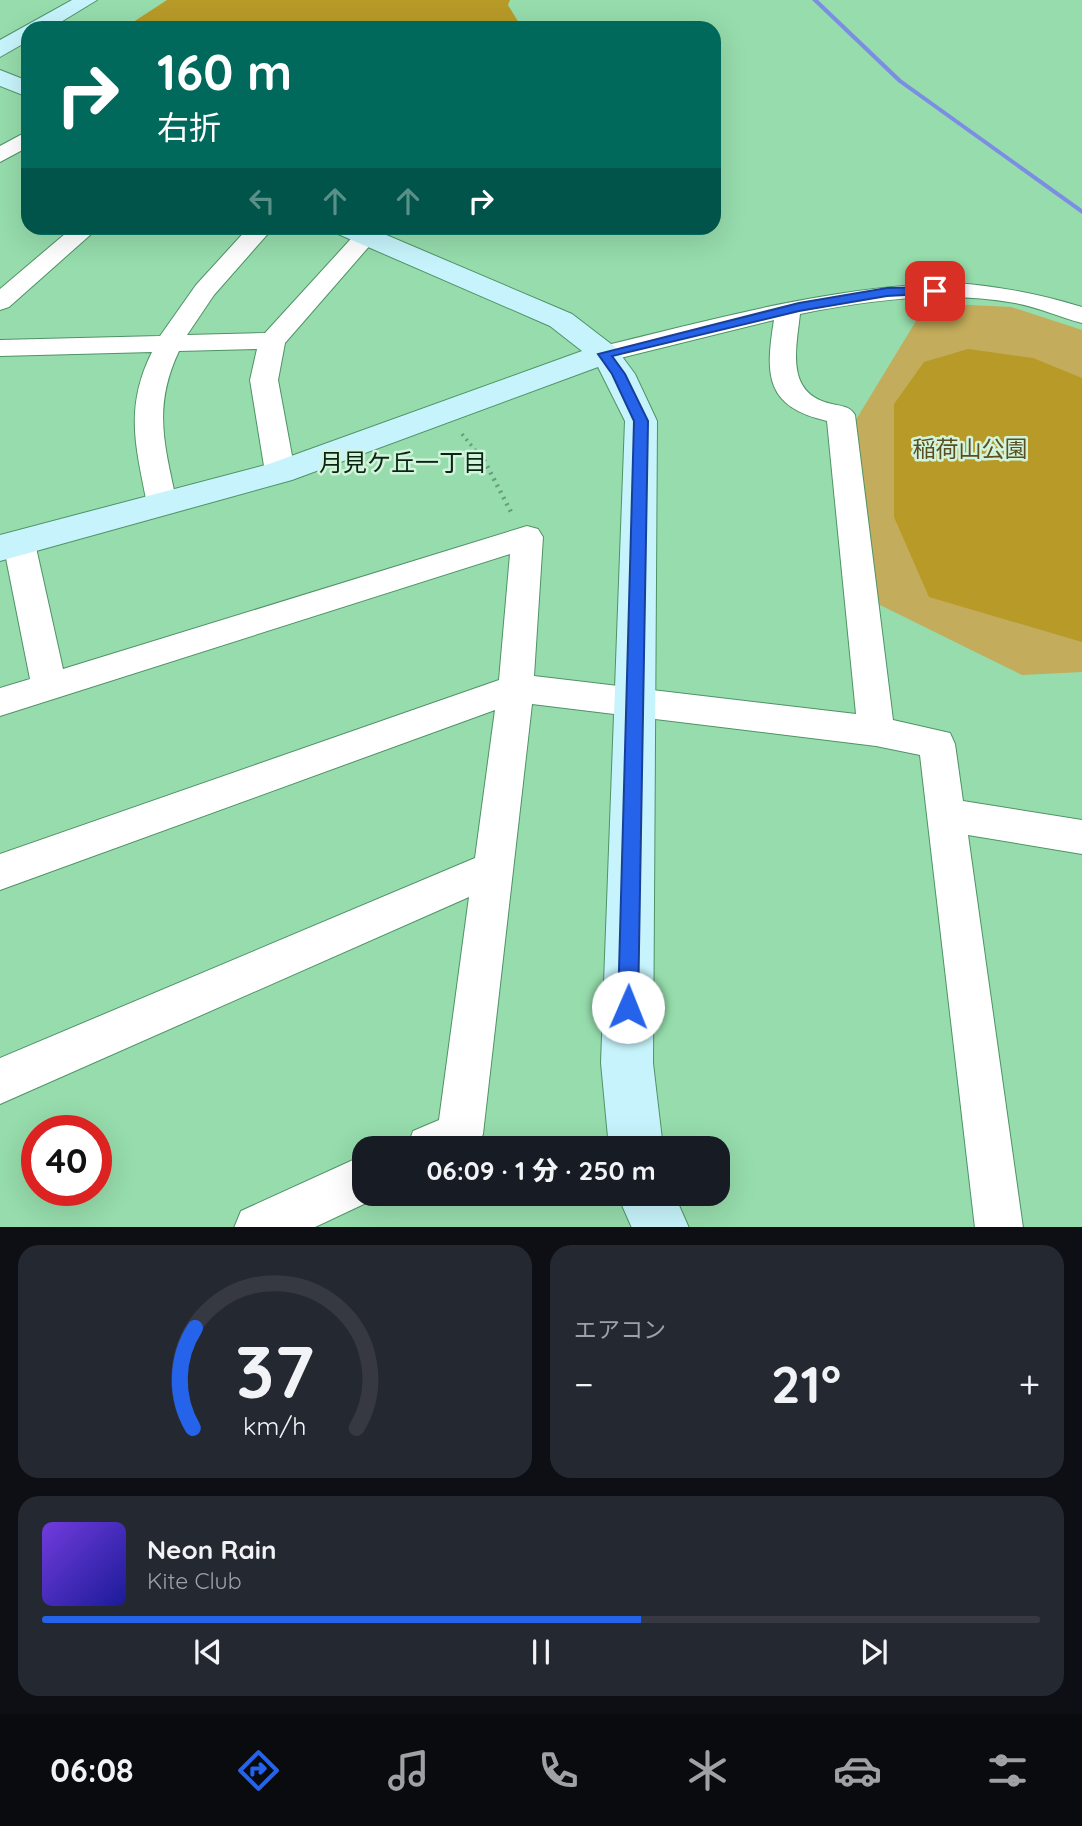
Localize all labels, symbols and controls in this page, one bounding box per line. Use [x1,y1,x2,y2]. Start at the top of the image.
text: 160 m [157,41,292,102]
icon: right [42,49,133,140]
text: 右折 [157,107,221,147]
icon: left [243,182,281,220]
icon: ahead [316,182,354,220]
icon: ahead [389,182,427,220]
icon: right [462,182,500,220]
pin [905,261,965,321]
icon: arrive [916,272,954,310]
park label: 稲荷山公園 [913,434,1028,463]
district label: 月見ケ丘一丁目 [319,447,487,477]
position arrow [591,970,665,1044]
speed limit sign: 40 [21,1115,112,1206]
text: 06:09 · 1 分 · 250 m [426,1154,656,1187]
text: エアコン [574,1315,666,1344]
text: 37 [235,1325,315,1416]
text: 21° [771,1351,841,1416]
text: − [574,1360,594,1408]
text: + [1019,1360,1040,1408]
text: km/h [243,1409,307,1440]
text: Neon Rain [147,1533,276,1566]
text: Kite Club [147,1566,242,1595]
icon: previous [189,1633,227,1671]
icon: pause [522,1633,560,1671]
icon: next [855,1633,893,1671]
icon: directions [234,1746,283,1795]
icon: music [384,1746,433,1795]
icon: phone [534,1746,583,1795]
icon: climate [683,1746,732,1795]
icon: car [833,1746,882,1795]
icon: filters [983,1746,1032,1795]
text: 06:08 [50,1750,134,1790]

